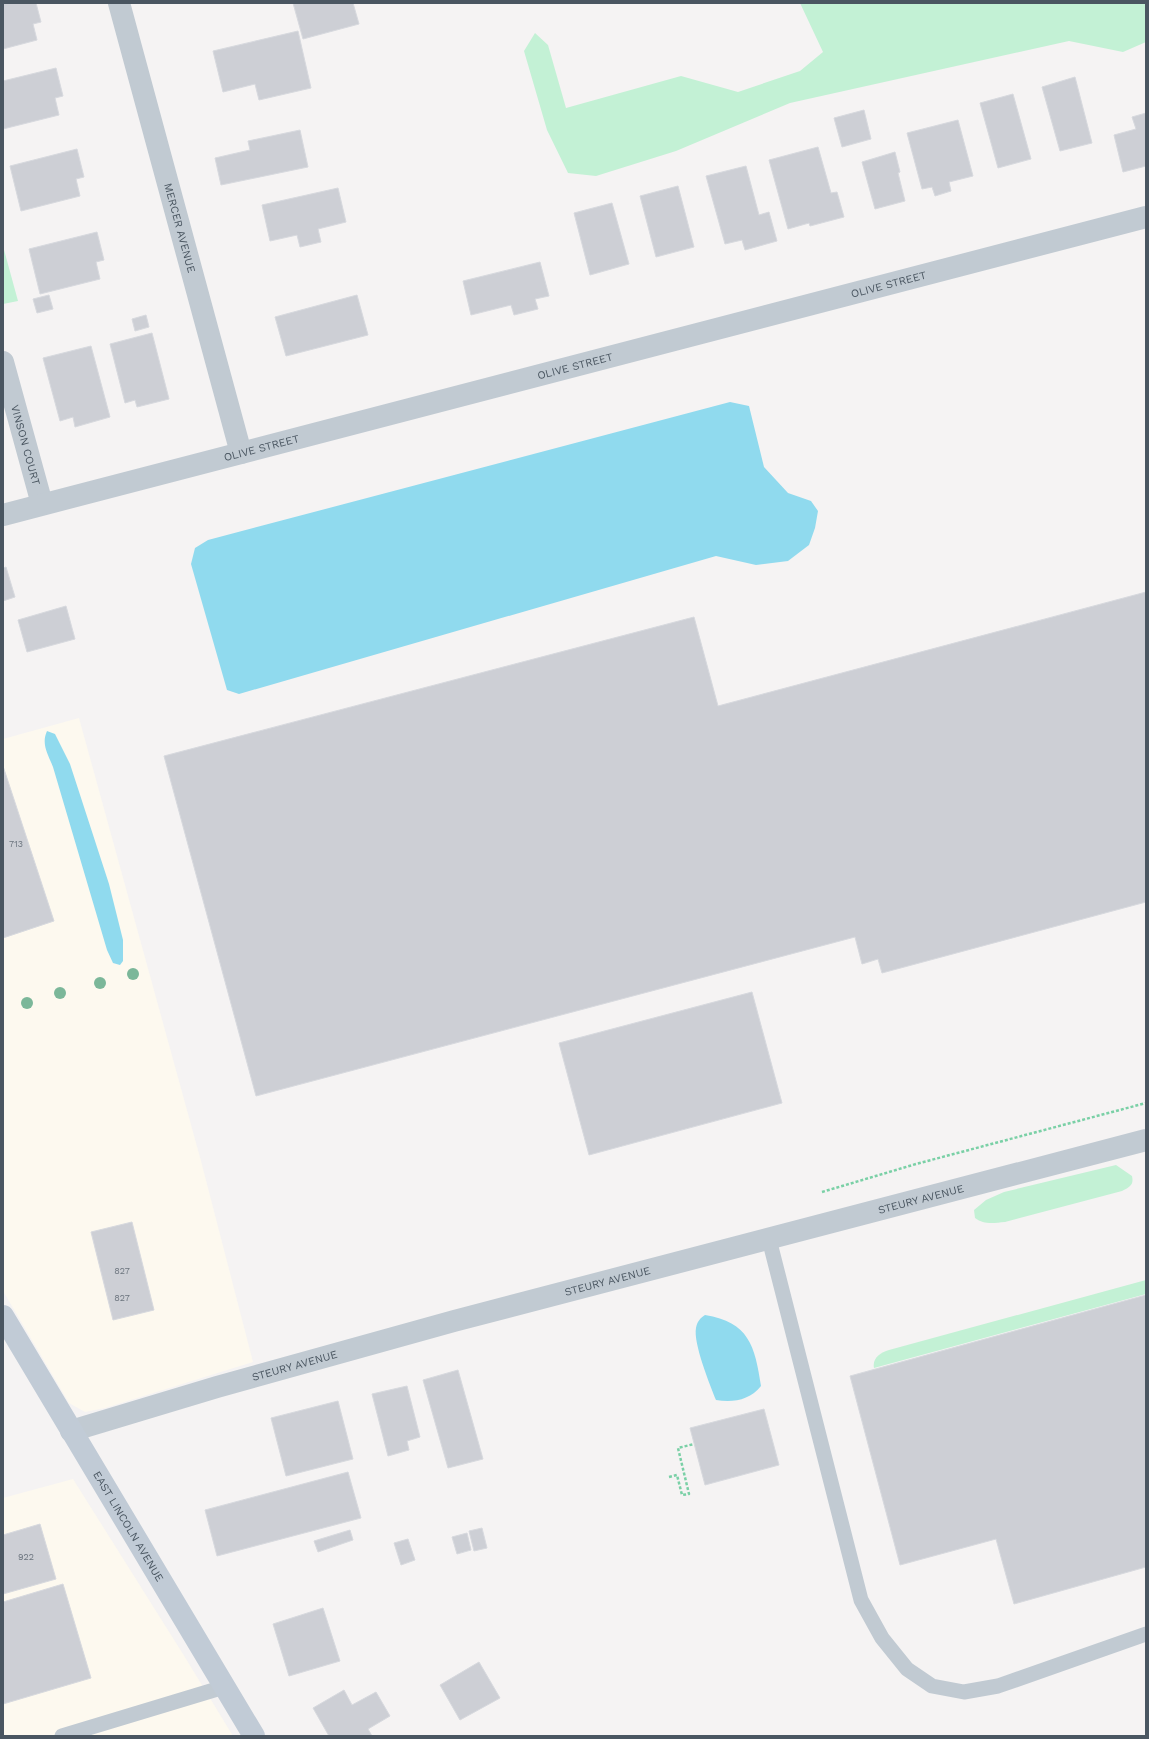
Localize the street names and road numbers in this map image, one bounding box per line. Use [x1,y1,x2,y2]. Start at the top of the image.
street label: MERCER AVENUE [162,181,198,274]
street label: OLIVE STREET [849,268,928,300]
street label: OLIVE STREET [536,350,614,382]
street label: VINSON COURT [9,403,43,487]
street label: OLIVE STREET [222,431,301,464]
street label: STEURY AVENUE [877,1181,965,1216]
street label: STEURY AVENUE [563,1263,652,1298]
street label: STEURY AVENUE [250,1347,339,1383]
street label: EAST LINCOLN AVENUE [91,1469,167,1584]

